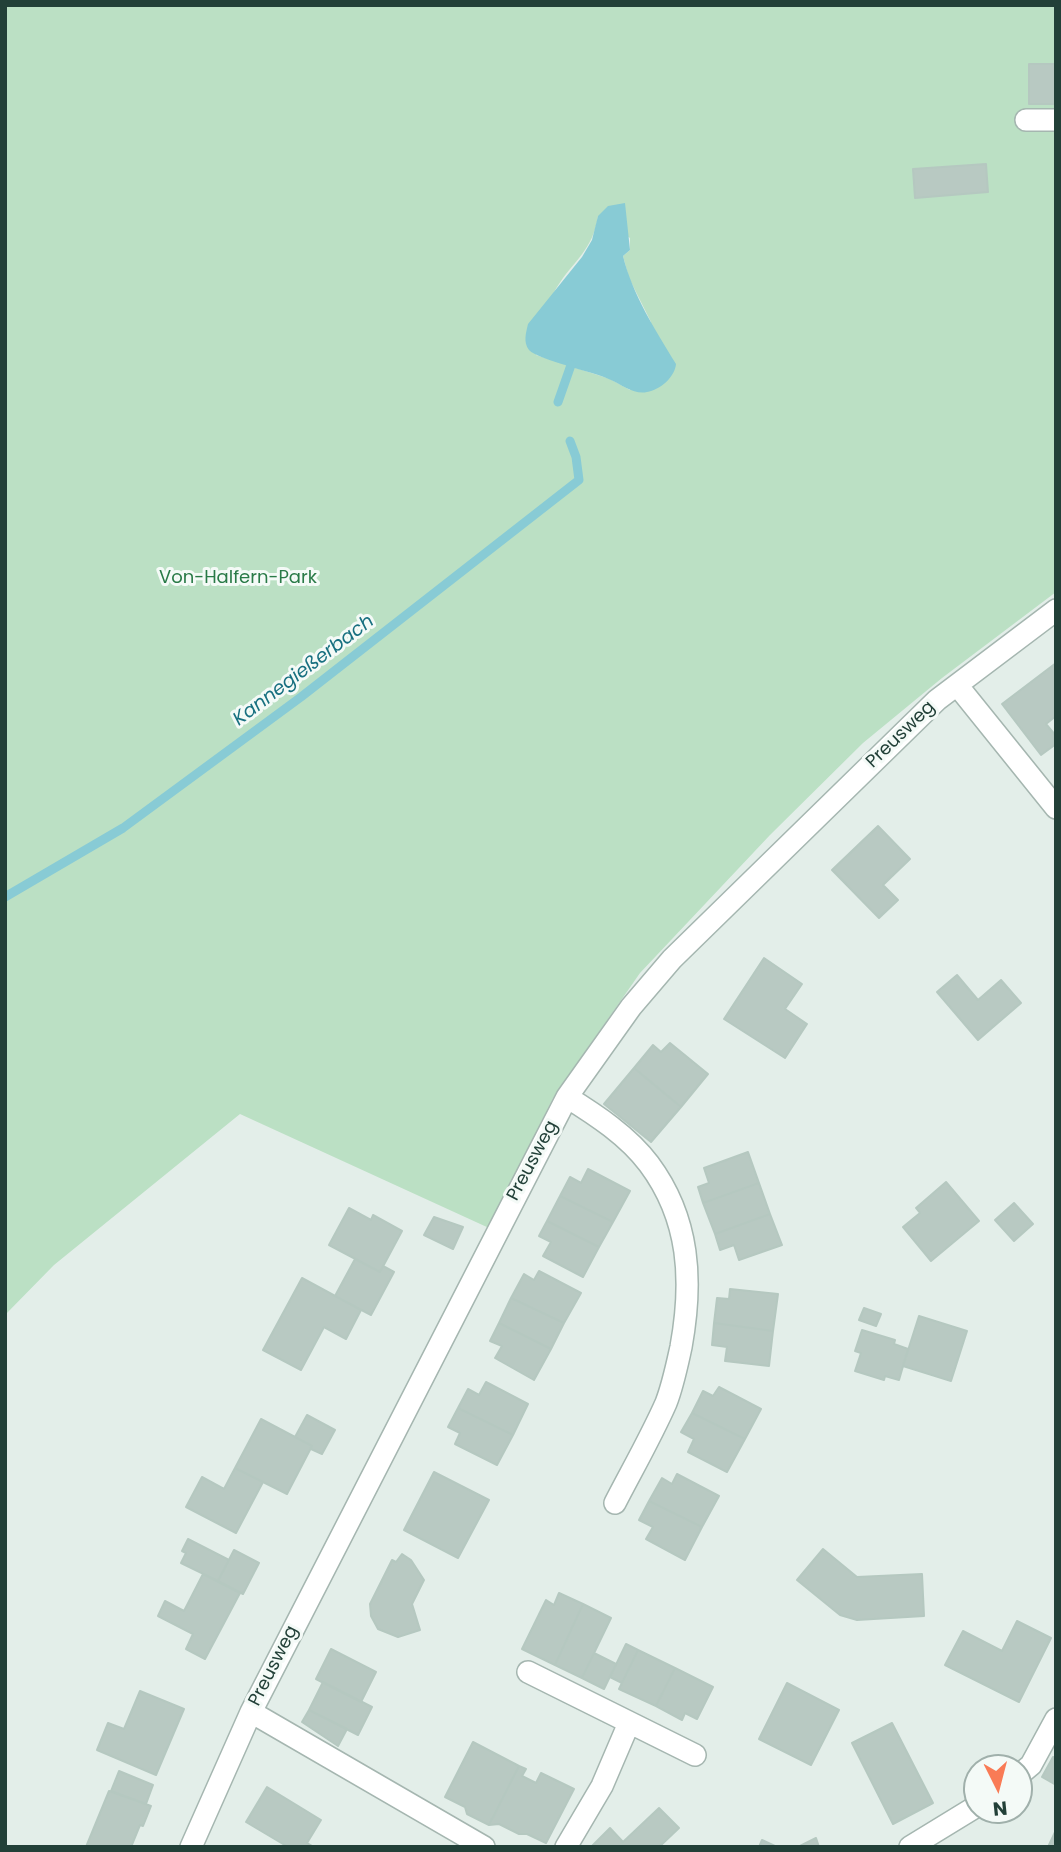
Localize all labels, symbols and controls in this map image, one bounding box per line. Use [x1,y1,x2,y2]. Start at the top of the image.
park label: Von-Halfern-Park [159,567,317,589]
water label: Kannegießerbach [229,611,379,731]
street label: Preusweg [862,697,940,773]
street label: Preusweg [503,1117,563,1205]
street label: Preusweg [245,1622,303,1710]
north arrow [963,1754,1033,1824]
text: N [992,1794,1009,1823]

